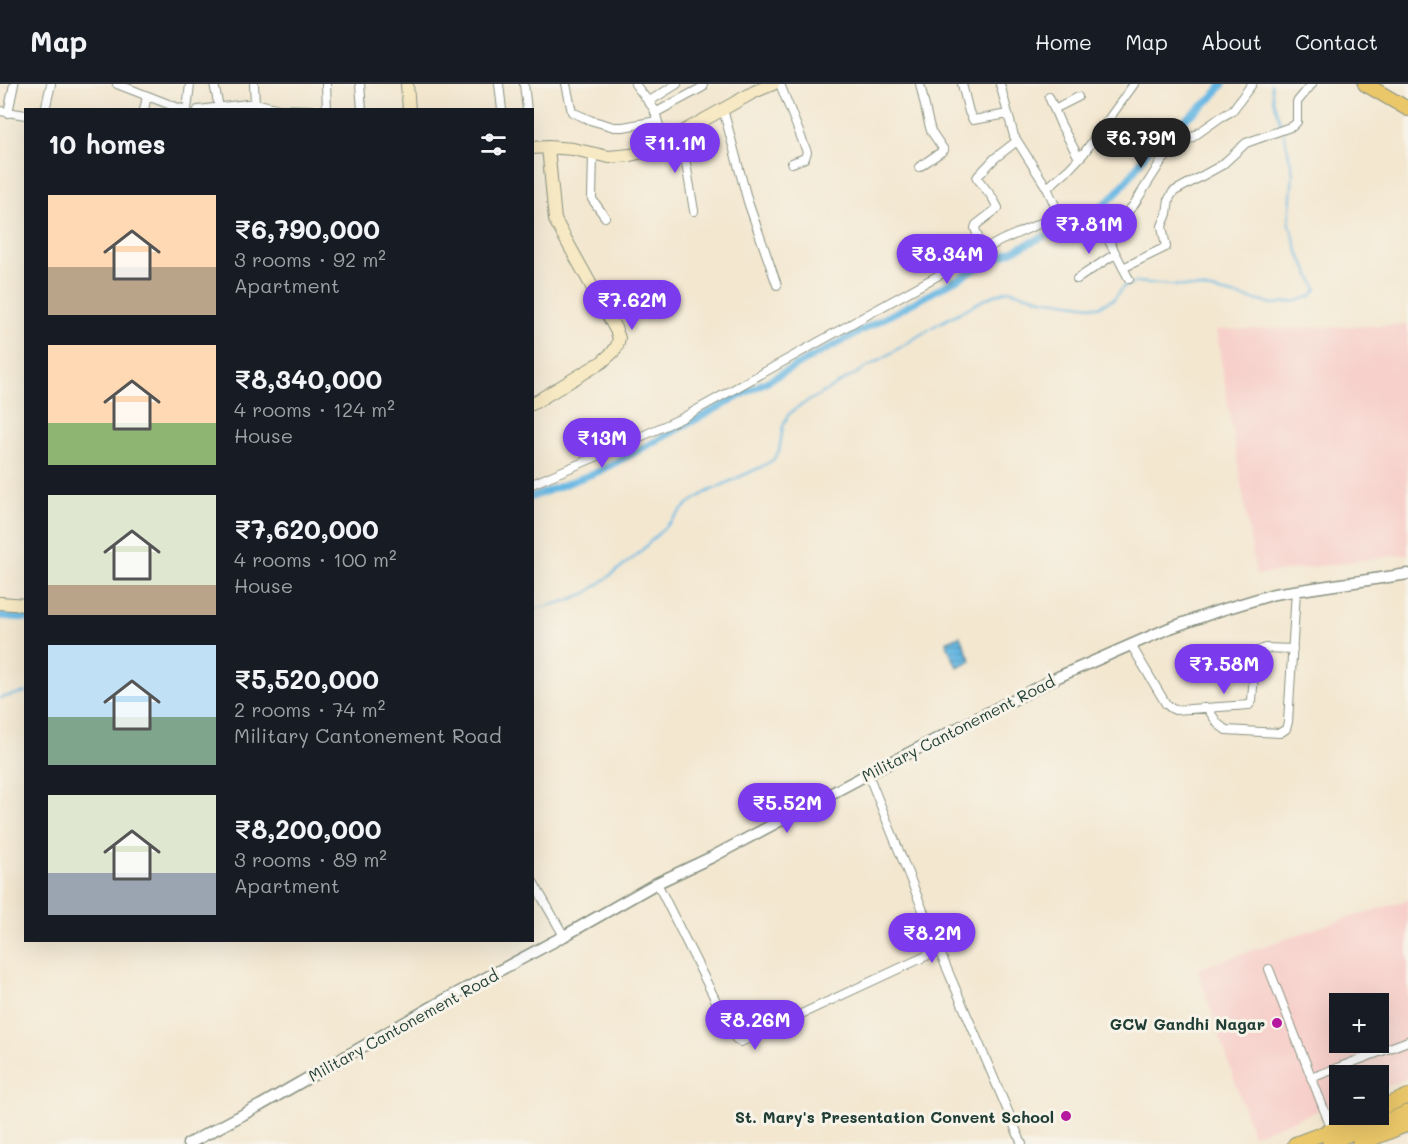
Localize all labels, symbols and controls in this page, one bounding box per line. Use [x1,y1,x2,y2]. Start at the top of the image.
text: Map [30,23,87,59]
text: Home [1035,28,1092,55]
text: Map [1125,28,1168,55]
text: About [1201,28,1262,55]
text: Contact [1295,28,1378,55]
pin: ₹6.79M [1092,118,1190,169]
pin: ₹11.1M [626,123,724,174]
text: ₹6.79M [1106,124,1176,150]
text: 10 homes [48,127,166,161]
icon: filters [477,128,510,161]
text: ₹11.1M [644,129,706,155]
pin: ₹7.81M [1040,204,1138,255]
text: ₹7.81M [1055,210,1123,236]
text: ₹6,790,000 [234,212,380,246]
icon: home [96,219,168,291]
pin: ₹8.34M [898,234,996,285]
text: ₹8.34M [911,240,983,266]
text: 3 rooms · 92 m² [234,246,386,272]
text: Apartment [234,272,340,298]
pin: ₹7.62M [583,280,681,331]
text: ₹7.62M [597,286,667,312]
text: ₹8,340,000 [234,362,382,396]
icon: home [96,369,168,441]
text: 4 rooms · 124 m² [234,396,395,422]
pin: ₹13M [566,418,638,469]
text: House [234,422,293,448]
text: ₹13M [577,424,627,450]
text: ₹7,620,000 [234,512,379,546]
icon: home [96,519,168,591]
text: 4 rooms · 100 m² [234,546,397,572]
text: House [234,572,293,598]
pin: ₹7.58M [1175,644,1273,695]
text: ₹7.58M [1189,650,1259,676]
text: ₹5,520,000 [234,662,379,696]
icon: home [96,669,168,741]
street label: Military Cantonement Road [858,670,1058,786]
text: 2 rooms · 74 m² [234,696,385,722]
text: Military Cantonement Road [234,722,502,748]
pin: ₹5.52M [738,783,836,834]
text: ₹5.52M [752,789,822,815]
text: ₹8,200,000 [234,812,381,846]
icon: home [96,819,168,891]
text: 3 rooms · 89 m² [234,846,387,872]
text: Apartment [234,872,340,898]
pin: ₹8.2M [890,913,974,964]
text: ₹8.2M [902,919,962,945]
street label: Military Cantonement Road [304,964,502,1086]
map controls [1329,993,1389,1125]
button: + [1329,993,1389,1053]
pin: ₹8.26M [706,1000,804,1051]
text: ₹8.26M [719,1006,791,1032]
place label: GCW Gandhi Nagar [1110,1013,1265,1034]
marker: GCW Gandhi Nagar [1270,1016,1284,1030]
button: − [1329,1065,1389,1125]
place label: St. Mary's Presentation Convent School [735,1106,1054,1127]
marker: St. Mary's Presentation Convent School [1059,1109,1073,1123]

